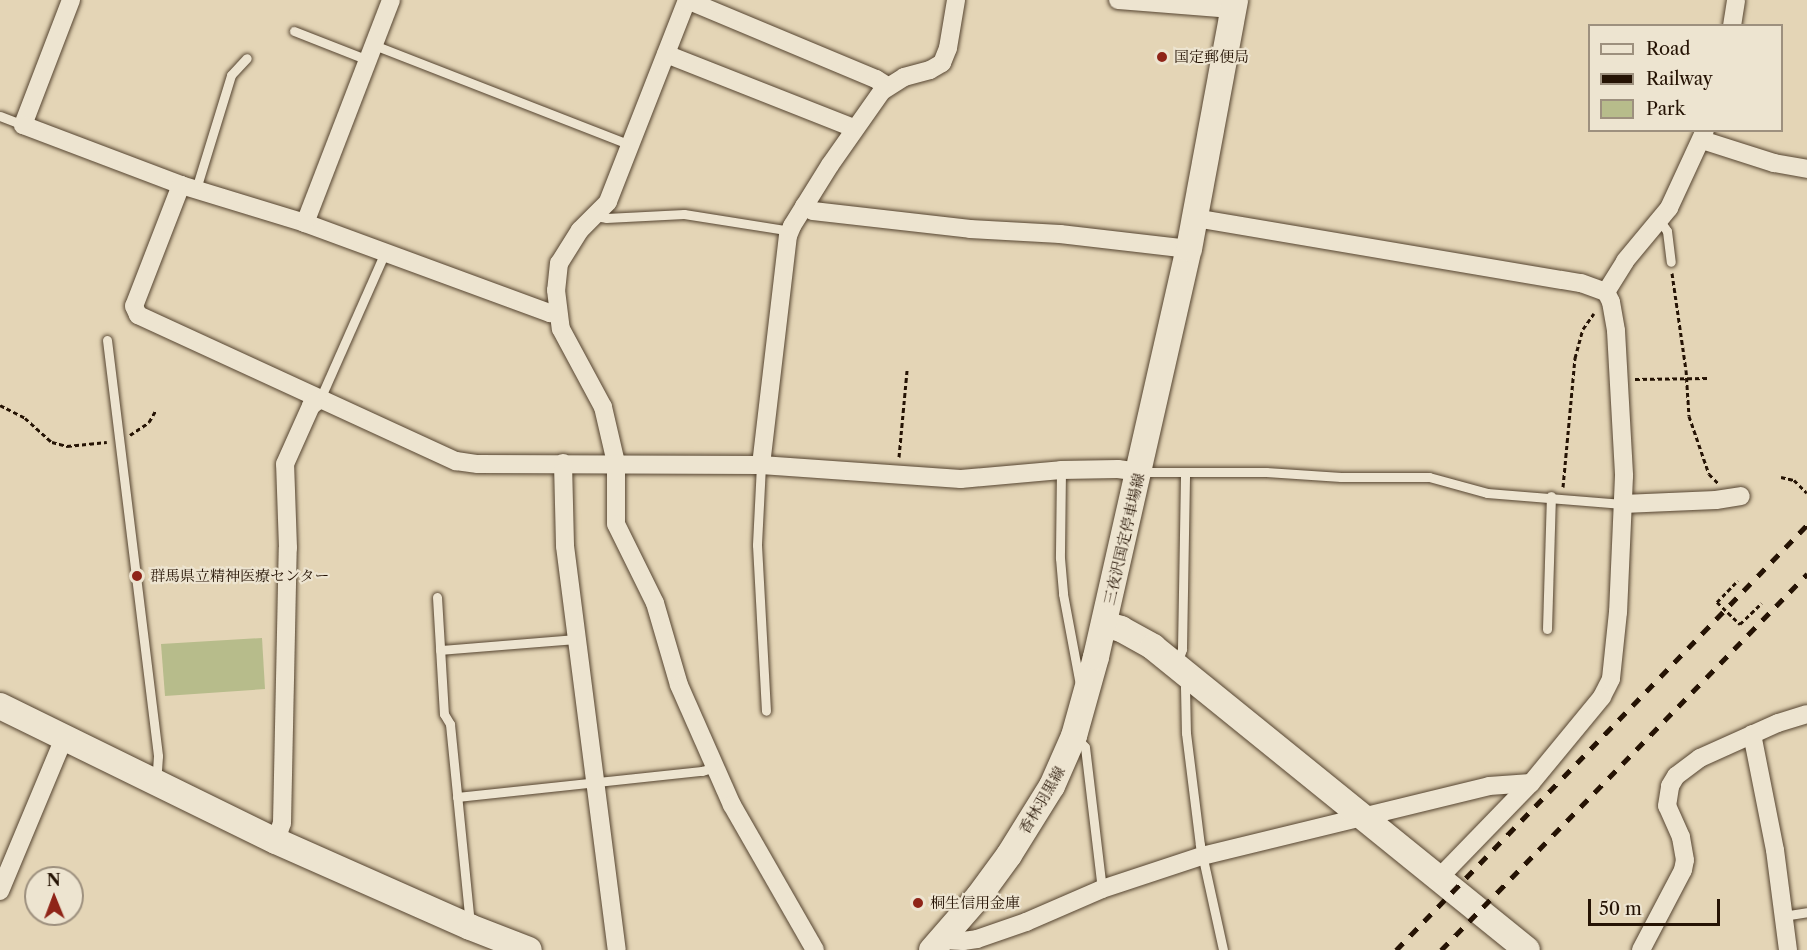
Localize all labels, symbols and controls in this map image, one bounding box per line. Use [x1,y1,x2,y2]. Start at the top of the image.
legend [1588,24,1783,132]
text: Road [1646,38,1691,60]
place label: 国定郵便局 [1174,48,1249,66]
marker: 国定郵便局 [1155,50,1169,64]
text: Railway [1646,68,1713,90]
text: Park [1646,98,1685,120]
street label: 三夜沢国定停車場線 [1100,471,1148,607]
marker: 群馬県立精神医療センター [128,567,146,585]
place label: 群馬県立精神医療センター [150,567,330,585]
street label: 香林羽黒線 [1015,763,1069,837]
north arrow [24,866,84,926]
text: N [47,870,61,890]
scale bar [1591,887,1723,925]
place label: 桐生信用金庫 [930,894,1020,912]
marker: 桐生信用金庫 [911,896,925,910]
text: 50 m [1599,898,1642,920]

